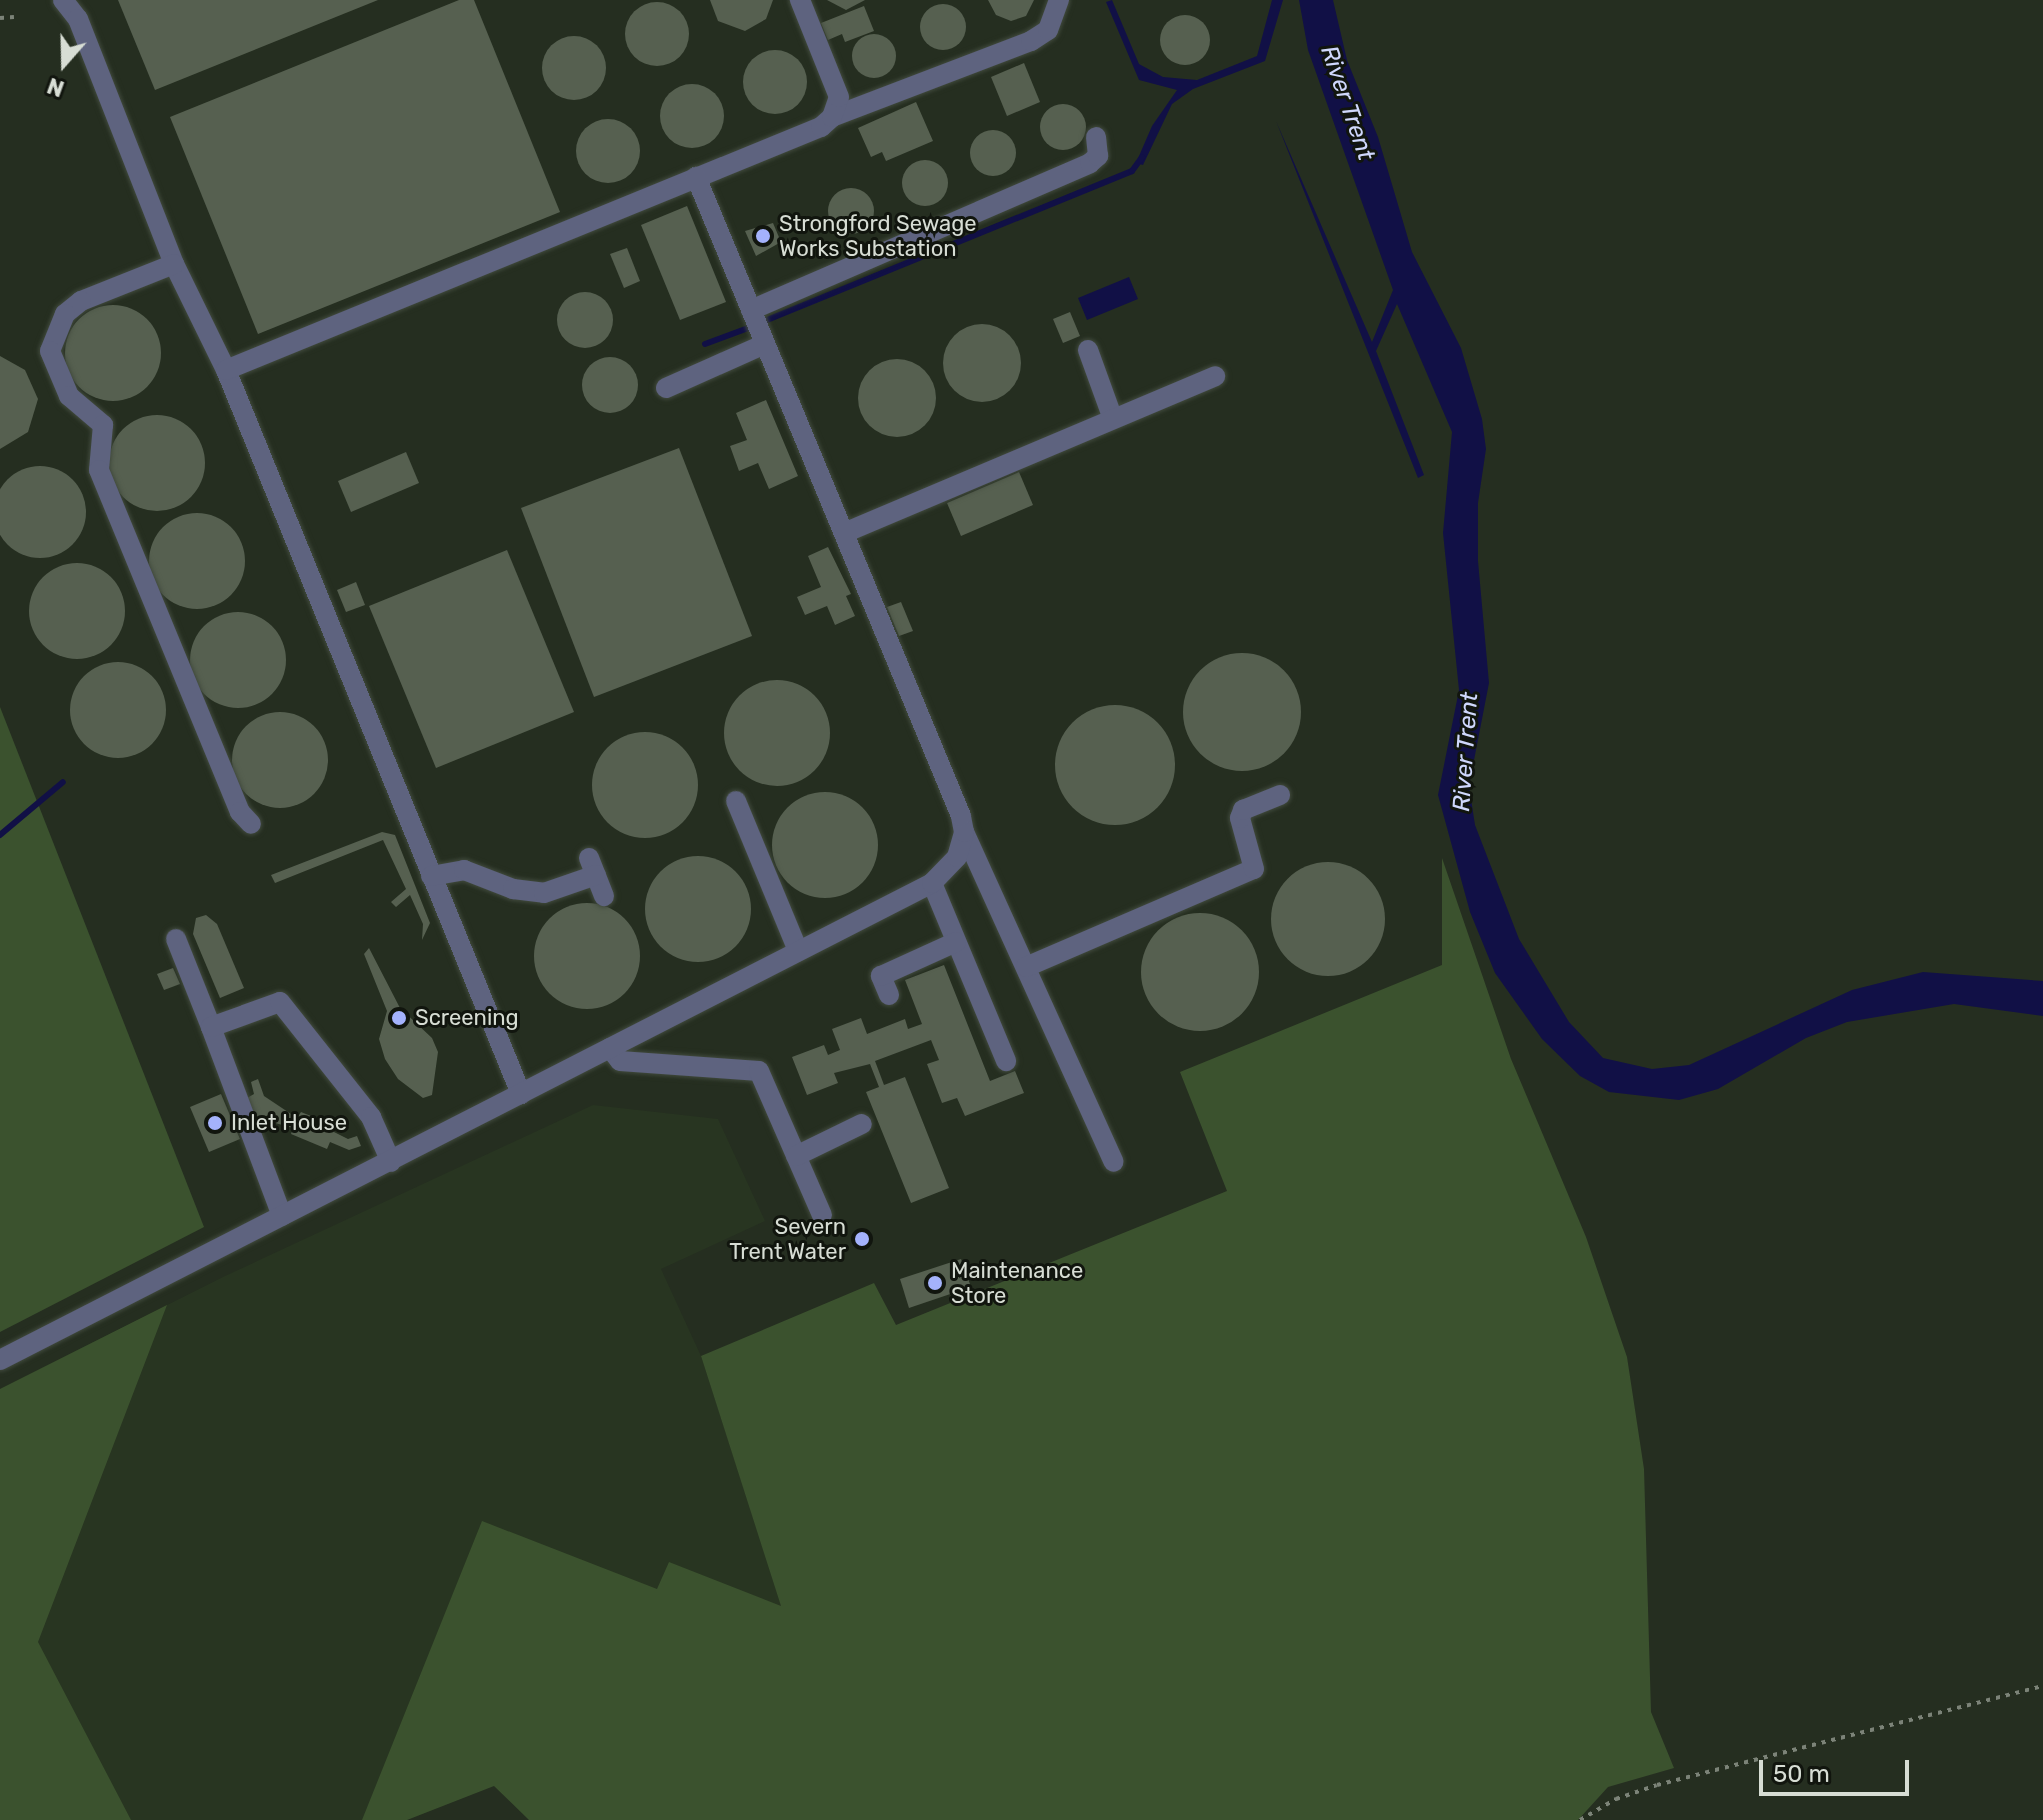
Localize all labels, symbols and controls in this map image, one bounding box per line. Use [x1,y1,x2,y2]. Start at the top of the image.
north arrow [24,24,104,104]
water label: River Trent [1314,41,1380,165]
text: N [44,72,68,102]
place label: Strongford Sewage Works Substation [779,210,977,262]
marker: Strongford Sewage Works Substation [754,227,772,245]
water label: River Trent [1447,691,1485,813]
place label: Screening [415,1005,519,1031]
marker: Screening [390,1009,408,1027]
place label: Inlet House [231,1110,347,1136]
marker: Inlet House [206,1114,224,1132]
place label: Severn Trent Water [729,1213,846,1264]
marker: Severn Trent Water [853,1230,871,1248]
place label: Maintenance Store [951,1257,1083,1308]
marker: Maintenance Store [926,1274,944,1292]
scale bar [1763,1744,1913,1794]
text: 50 m [1773,1760,1830,1788]

